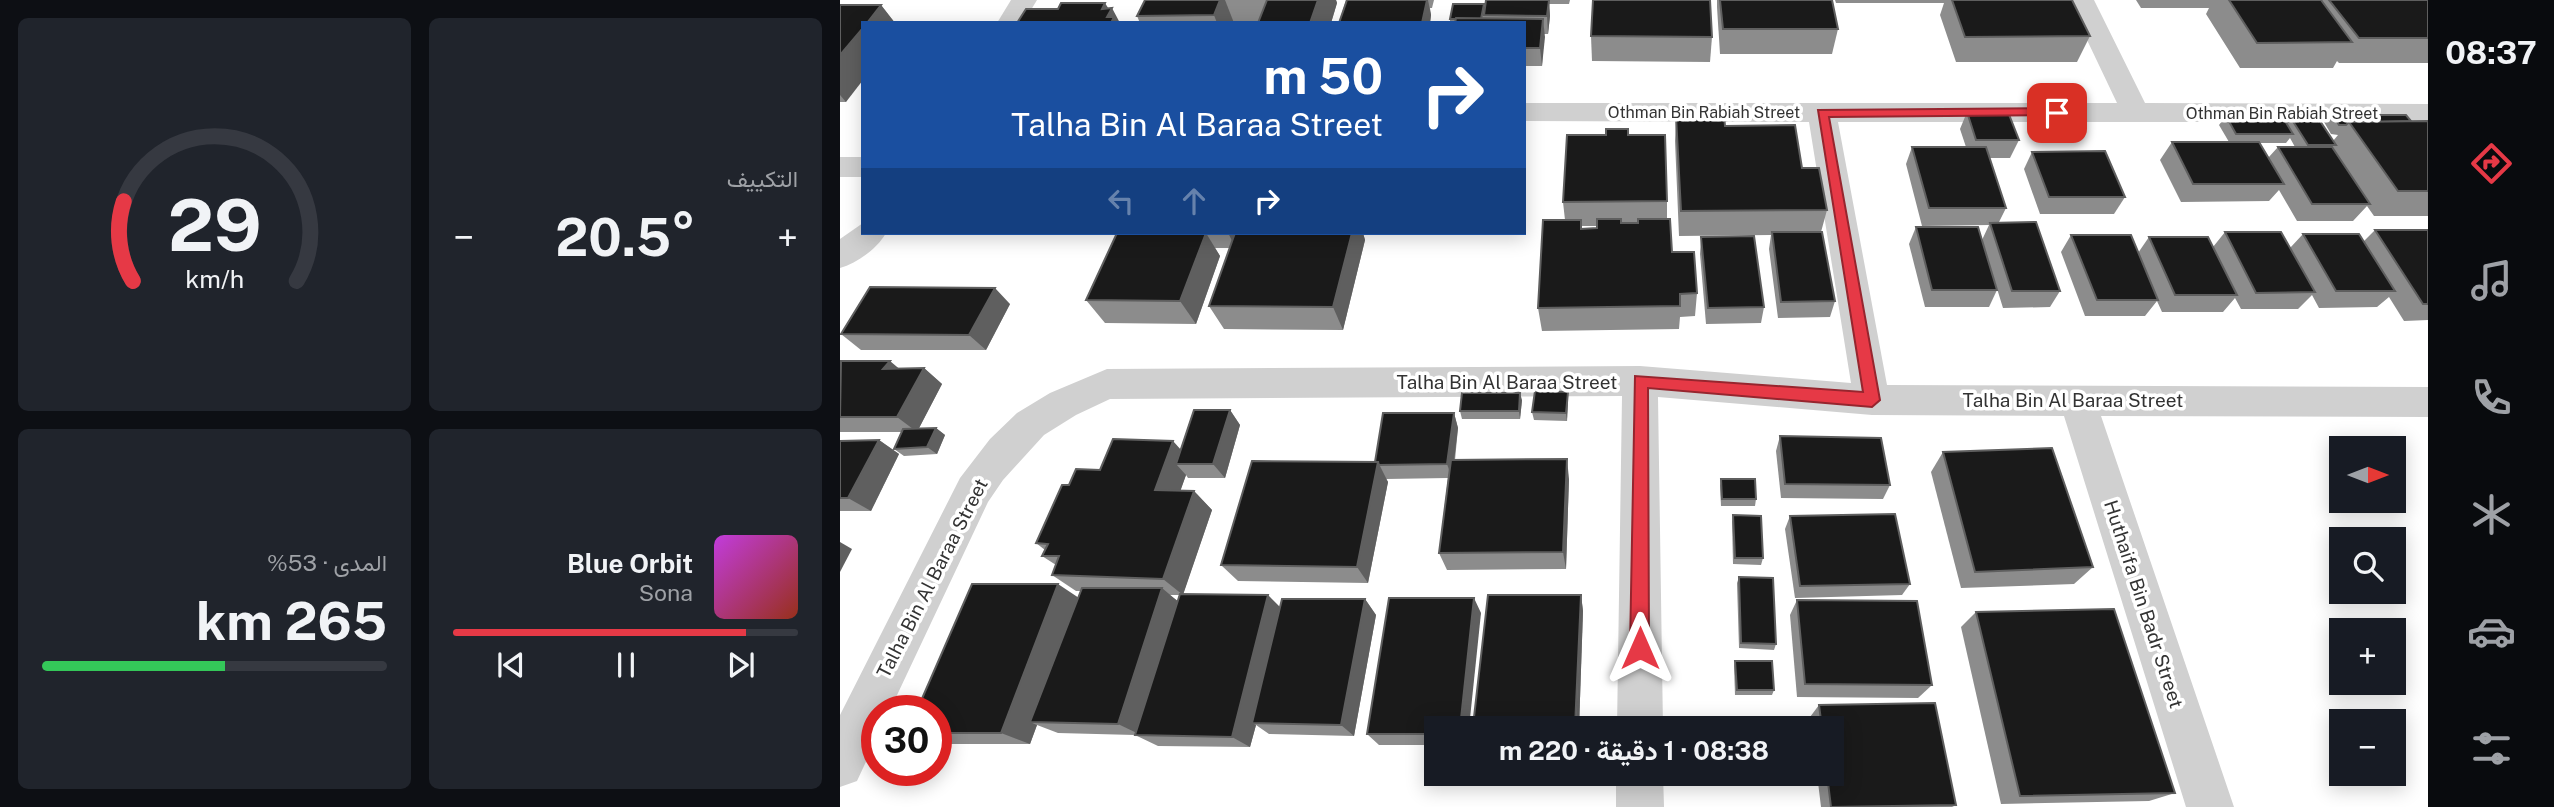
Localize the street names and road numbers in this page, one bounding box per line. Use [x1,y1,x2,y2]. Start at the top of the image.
street label: Othman Bin Rabiah Street [1608,103,1800,122]
street label: Othman Bin Rabiah Street [2186,104,2378,123]
street label: Talha Bin Al Baraa Street [1397,371,1617,393]
street label: Talha Bin Al Baraa Street [1963,389,2183,411]
street label: Talha Bin Al Baraa Street [872,475,992,681]
street label: Huthaifa Bin Badr Street [2100,497,2188,711]

